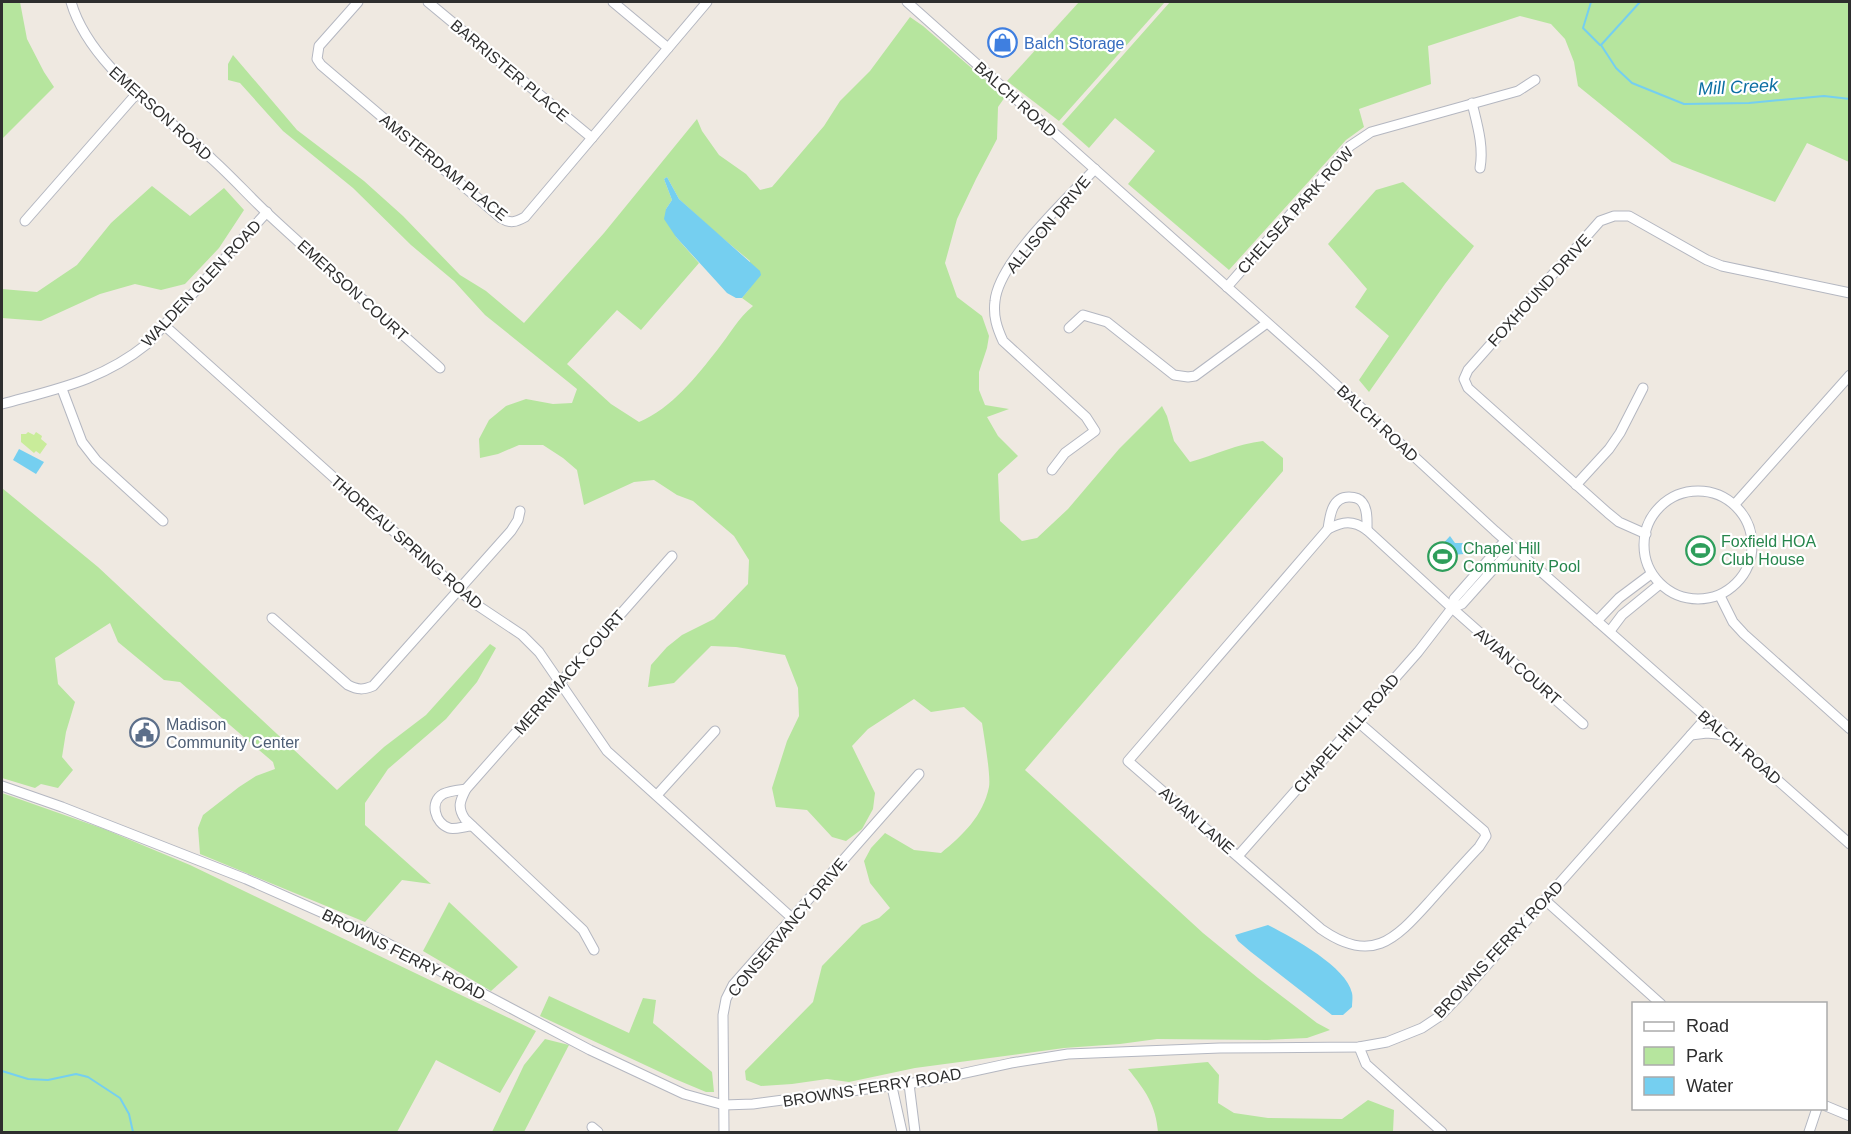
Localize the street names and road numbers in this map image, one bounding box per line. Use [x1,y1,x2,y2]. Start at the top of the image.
street label: BARRISTER PLACE [447,16,572,125]
street label: BALCH ROAD [971,58,1060,140]
street label: EMERSON ROAD [106,63,215,164]
street label: AMSTERDAM PLACE [376,111,511,224]
street label: CHELSEA PARK ROW [1234,143,1357,277]
street label: ALLISON DRIVE [1003,173,1094,276]
street label: WALDEN GLEN ROAD [138,217,264,350]
street label: FOXHOUND DRIVE [1485,231,1594,350]
street label: EMERSON COURT [294,237,411,344]
street label: BALCH ROAD [1334,382,1421,465]
street label: THOREAU SPRING ROAD [328,472,486,613]
street label: MERRIMACK COURT [511,607,628,738]
street label: AVIAN COURT [1471,625,1564,708]
street label: CHAPEL HILL ROAD [1290,670,1403,796]
street label: BALCH ROAD [1695,707,1785,788]
street label: AVIAN LANE [1156,783,1237,857]
street label: CONSERVANCY DRIVE [725,855,850,1000]
street label: BROWNS FERRY ROAD [1431,877,1566,1021]
street label: BROWNS FERRY ROAD [319,906,488,1003]
street label: BROWNS FERRY ROAD [781,1065,963,1110]

